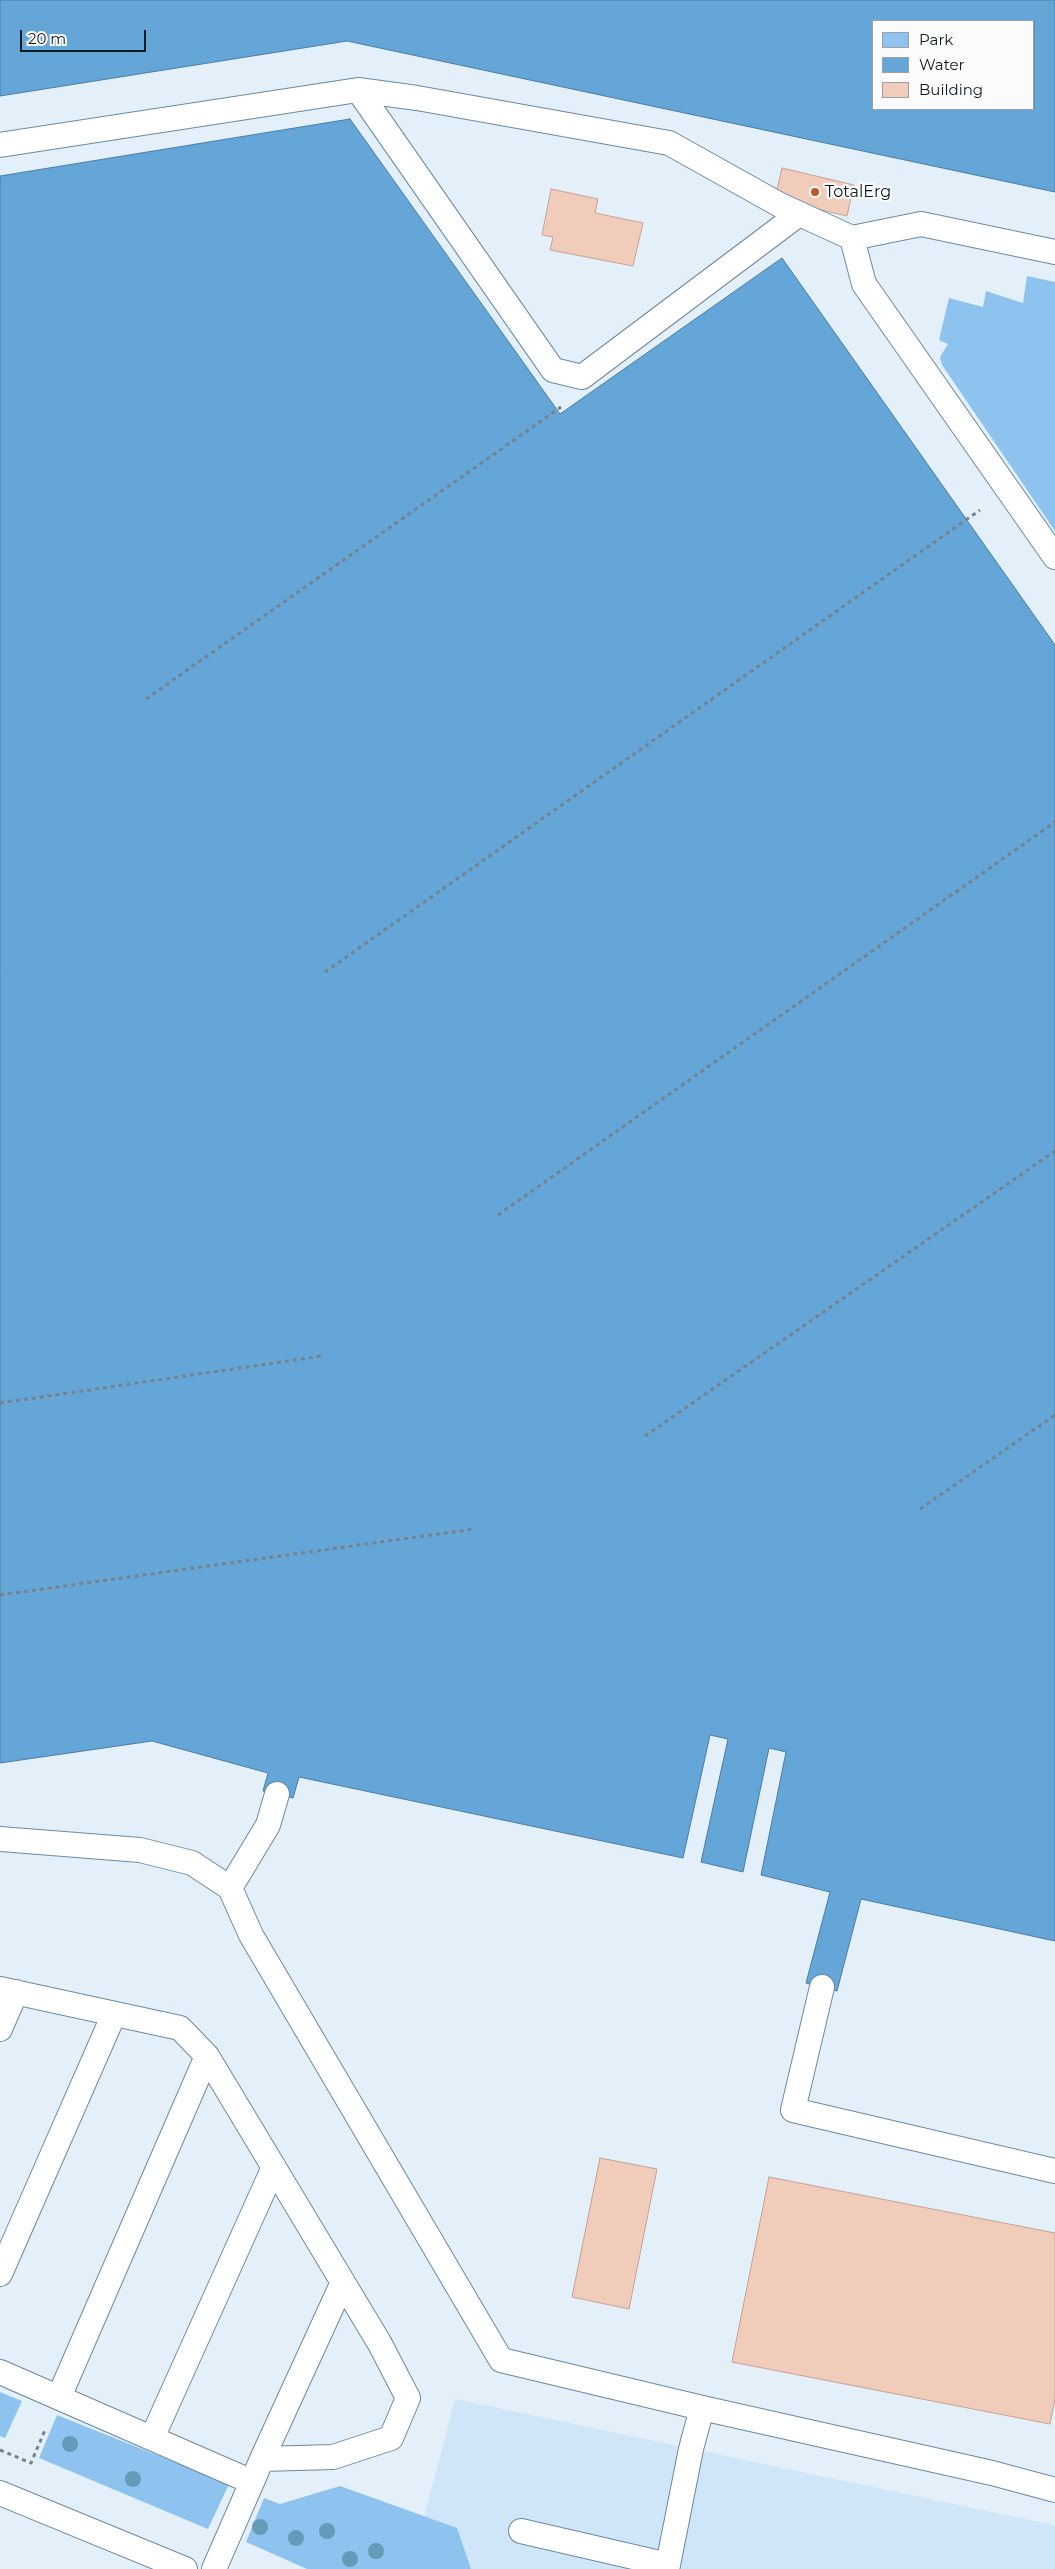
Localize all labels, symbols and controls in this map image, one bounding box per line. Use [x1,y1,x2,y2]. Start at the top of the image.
scale bar [22,20,149,52]
legend [872,20,1035,110]
text: 20 m [28,29,66,48]
text: Park [919,30,953,49]
text: Water [919,55,965,74]
text: Building [919,80,983,99]
place label: TotalErg [825,182,891,202]
marker: TotalErg [809,186,821,198]

